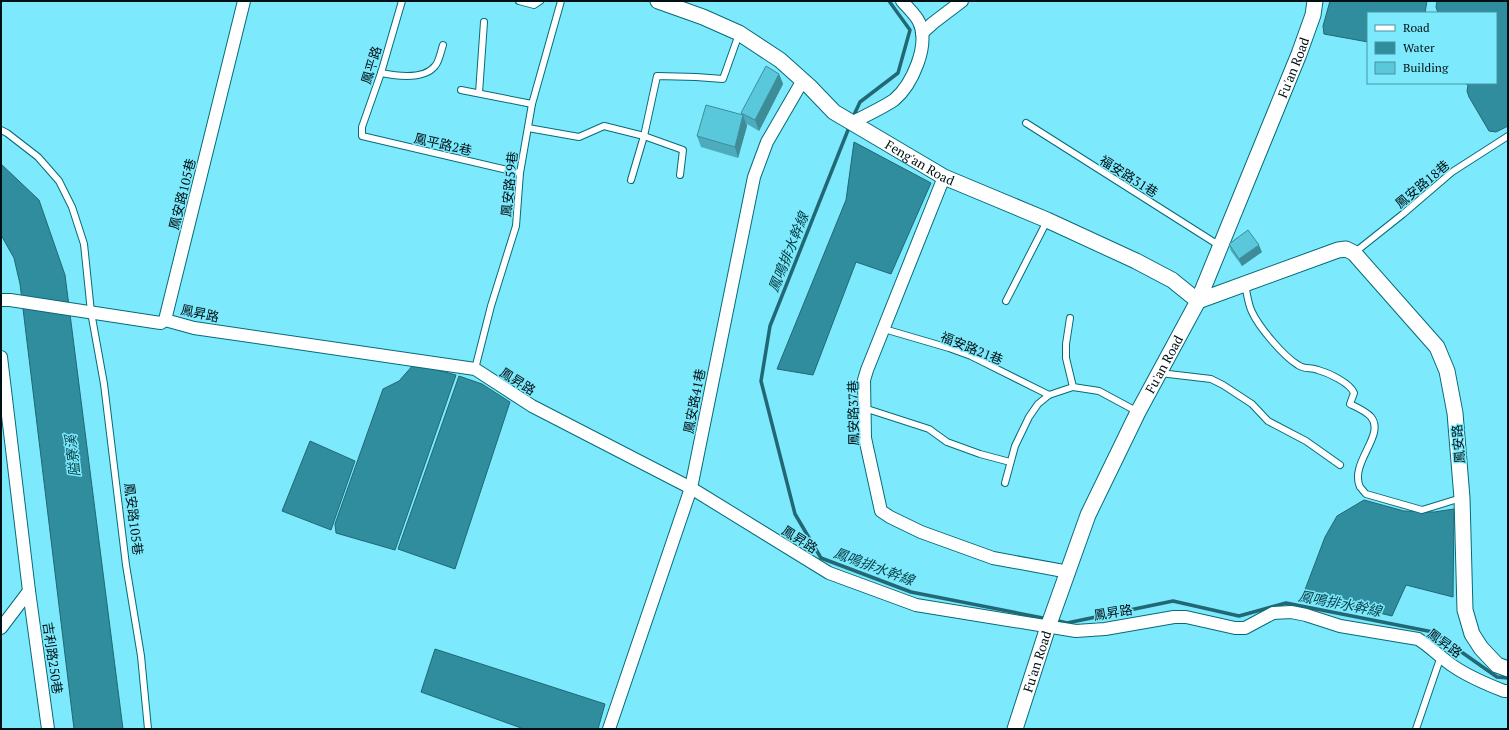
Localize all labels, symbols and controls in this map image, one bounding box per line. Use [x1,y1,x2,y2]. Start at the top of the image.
legend [1367,12,1497,84]
text: Road [1403,20,1430,35]
street label: Fu'an Road [1273,35,1313,100]
text: Water [1403,40,1435,55]
street label: 鳳平路 [357,44,385,86]
text: Building [1403,60,1449,75]
street label: 鳳平路2巷 [412,129,474,159]
street label: Feng'an Road [882,135,957,189]
street label: 鳳安路59巷 [497,150,521,218]
street label: 福安路31巷 [1096,151,1162,201]
street label: 鳳安路18巷 [1391,156,1453,212]
street label: 鳳安路105巷 [164,157,200,231]
water label: 鳳鳴排水幹線 [763,208,813,295]
street label: 鳳昇路 [179,300,221,326]
street label: 福安路21巷 [938,327,1006,369]
street label: Fu'an Road [1141,332,1187,396]
street label: 鳳昇路 [497,363,539,399]
street label: 鳳安路41巷 [679,367,709,435]
street label: 鳳安路37巷 [843,380,863,446]
street label: 鳳安路 [1447,424,1469,464]
water label: 隘寮溪 [60,432,84,478]
street label: 鳳安路105巷 [121,482,147,556]
street label: 鳳昇路 [779,521,821,557]
water label: 鳳鳴排水幹線 [831,543,919,590]
water label: 鳳鳴排水幹線 [1297,586,1385,621]
street label: 鳳昇路 [1092,600,1134,624]
street label: 吉利路250巷 [39,621,67,695]
street label: 鳳昇路 [1424,624,1466,662]
street label: Fu'an Road [1019,628,1055,694]

